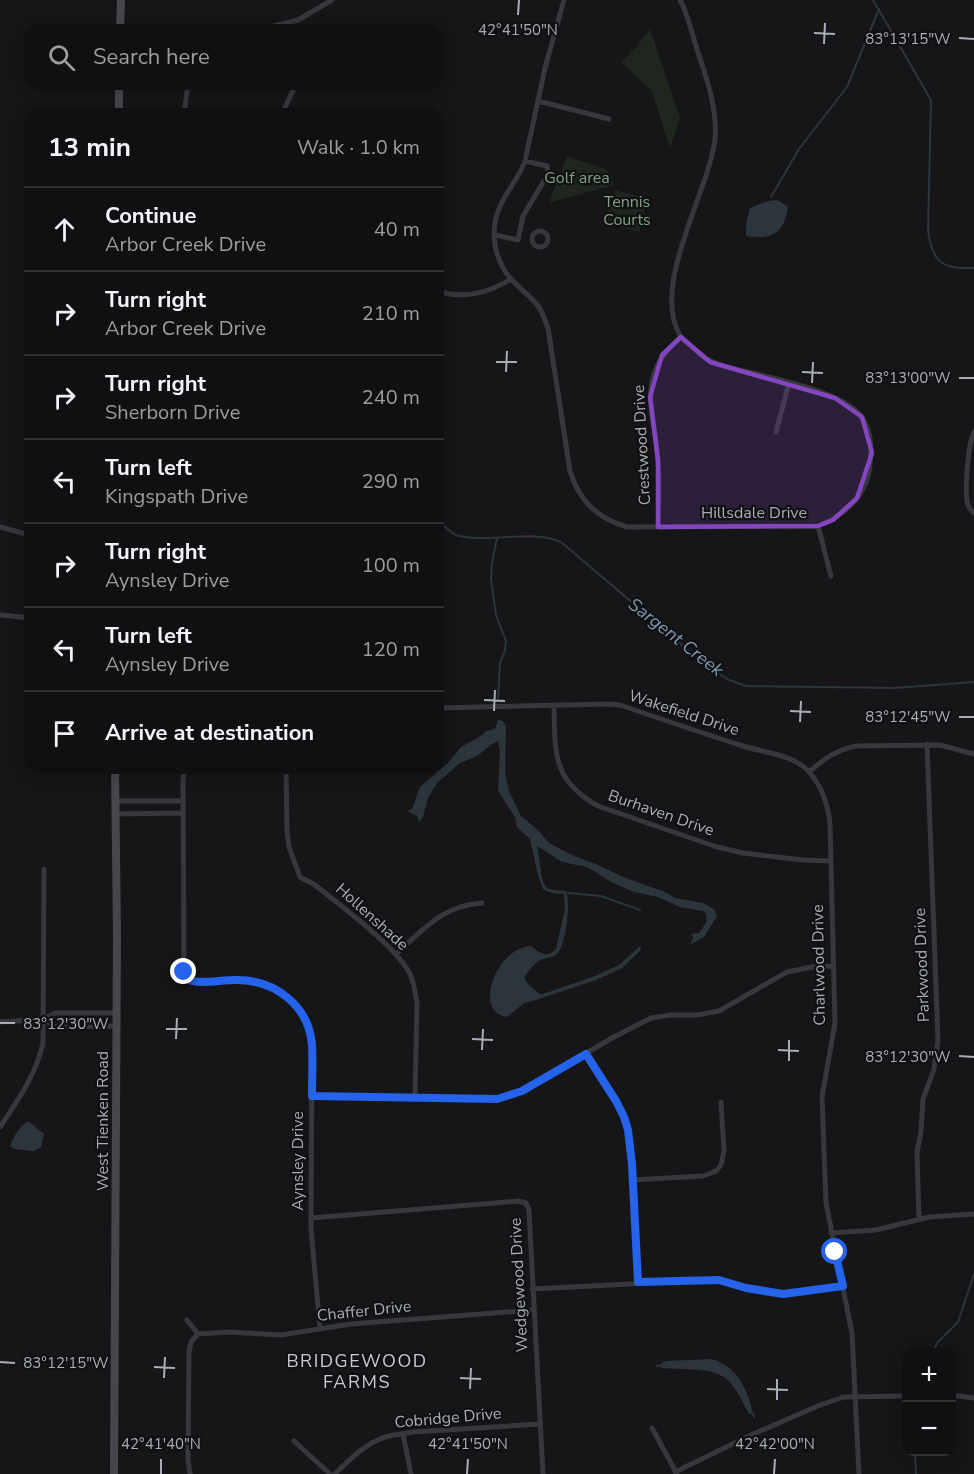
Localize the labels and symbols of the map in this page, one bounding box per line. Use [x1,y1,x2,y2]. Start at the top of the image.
text: 42°41'50"N [478,20,558,40]
text: 83°13'15"W [865,29,951,49]
park label: Golf area [544,167,610,189]
park label: Tennis Courts [603,191,651,231]
text: 83°13'00"W [865,368,951,388]
street label: Crestwood Drive [628,384,656,506]
street label: Hillsdale Drive [701,502,807,524]
water label: Sargent Creek [623,592,729,682]
street label: Wakefield Drive [626,685,742,741]
text: 83°12'45"W [865,707,951,727]
street label: Burhaven Drive [605,785,717,841]
street label: Hollenshade [331,878,413,956]
street label: Charlwood Drive [807,904,831,1026]
street label: Parkwood Drive [909,908,935,1022]
route end [170,958,196,984]
text: 83°12'30"W [23,1014,109,1034]
text: 83°12'30"W [865,1047,951,1067]
street label: West Tienken Road [92,1051,114,1191]
street label: Aynsley Drive [287,1111,309,1211]
street label: Wedgewood Drive [504,1217,534,1353]
route start [821,1238,847,1264]
street label: Chaffer Drive [316,1295,412,1327]
district label: BRIDGEWOOD FARMS [286,1349,428,1394]
text: 83°12'15"W [23,1353,109,1373]
street label: Cobridge Drive [394,1402,502,1434]
text: 42°41'40"N [121,1434,201,1454]
text: 42°41'50"N [428,1434,508,1454]
text: 42°42'00"N [735,1434,815,1454]

